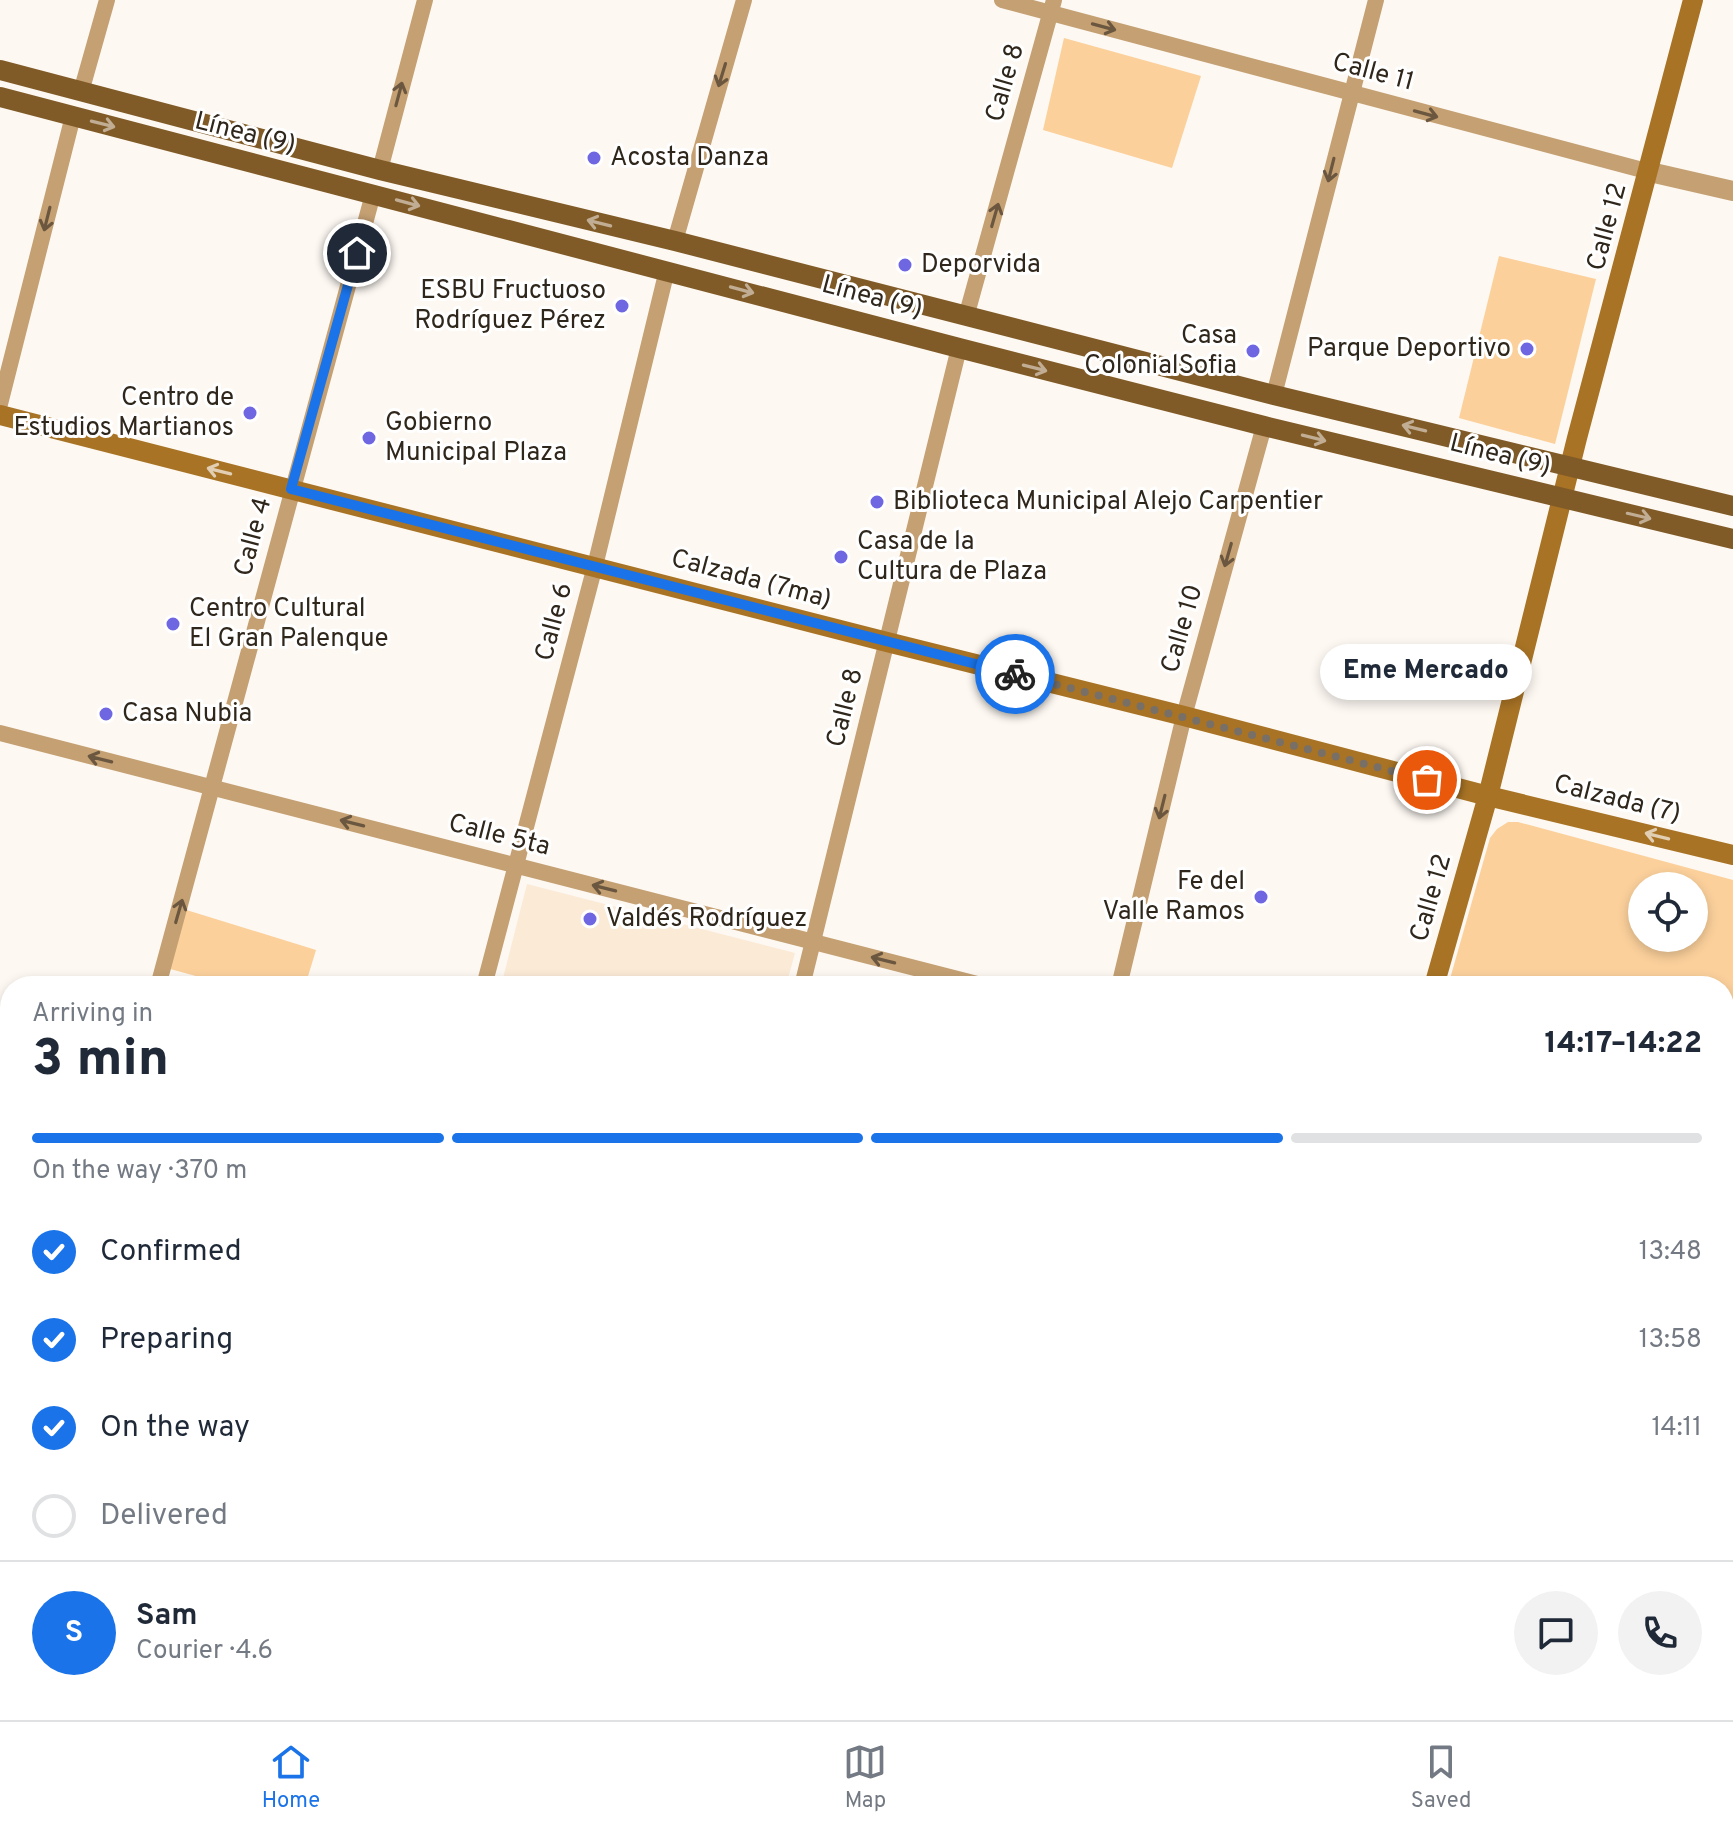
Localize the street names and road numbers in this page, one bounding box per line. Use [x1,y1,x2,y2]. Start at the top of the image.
street label: Calle 8 [979,40,1033,126]
street label: Calle 11 [1328,46,1418,100]
street label: Línea (9) [191,106,299,162]
street label: Calle 12 [1580,179,1636,275]
street label: Línea (9) [818,269,926,327]
street label: Línea (9) [1446,428,1554,484]
street label: Calle 4 [228,494,280,580]
street label: Calzada (7ma) [667,543,835,617]
street label: Calle 6 [529,579,581,665]
street label: Calle 10 [1155,581,1211,677]
street label: Calle 8 [820,665,872,751]
street label: Calzada (7) [1550,768,1684,832]
street label: Calle 5ta [445,807,553,865]
street label: Calle 12 [1404,850,1460,946]

